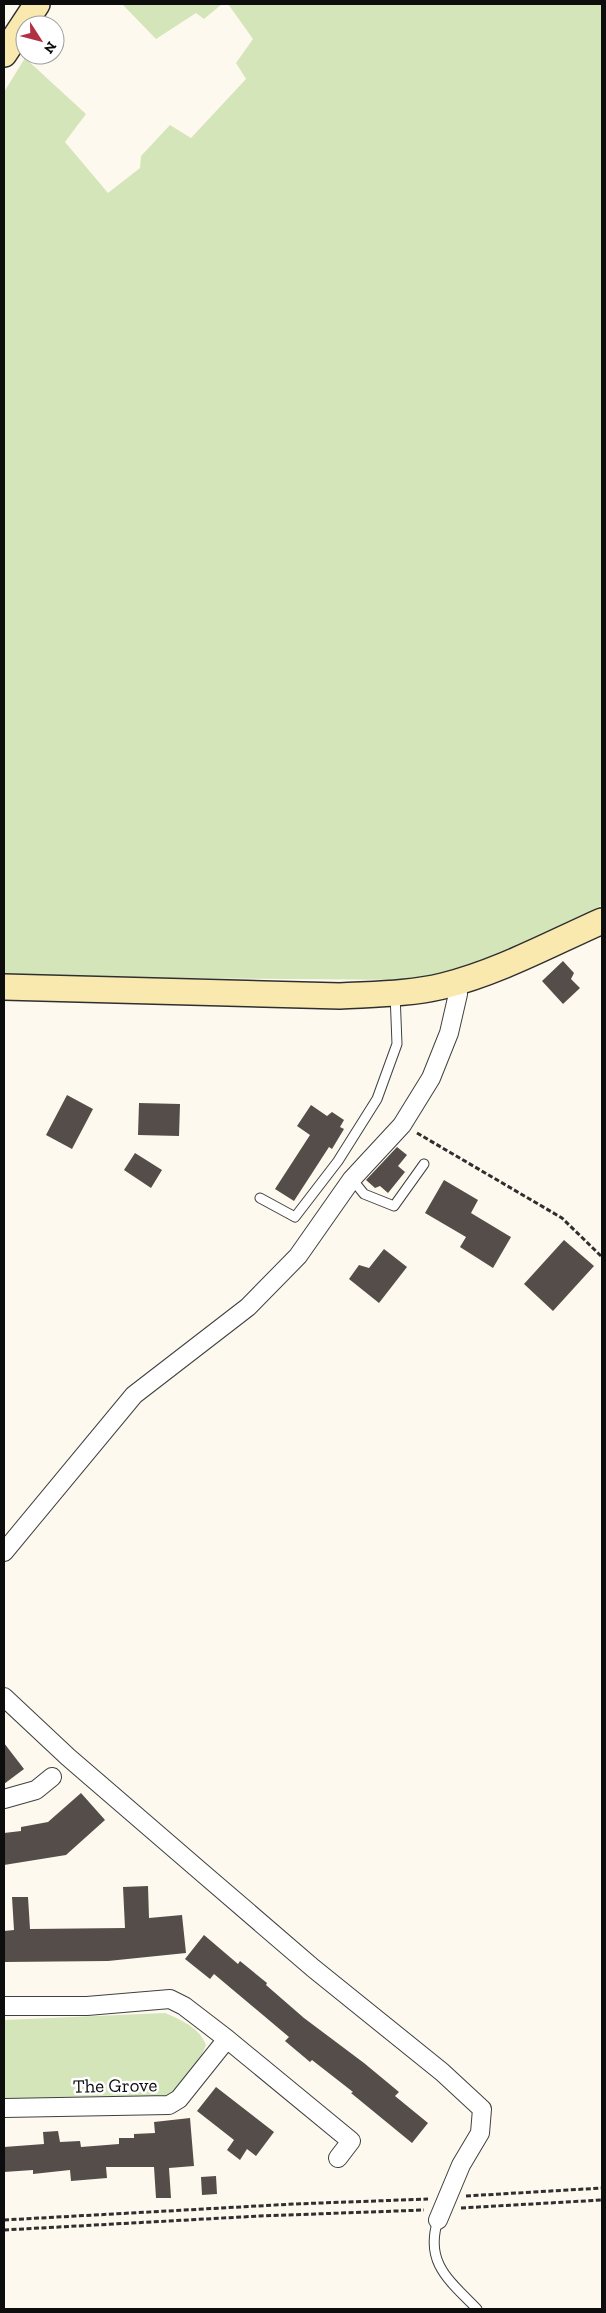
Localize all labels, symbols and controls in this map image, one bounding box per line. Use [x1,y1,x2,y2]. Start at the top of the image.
north arrow [15,15,65,65]
text: N [40,38,60,57]
street label: The Grove [73,2073,158,2098]

